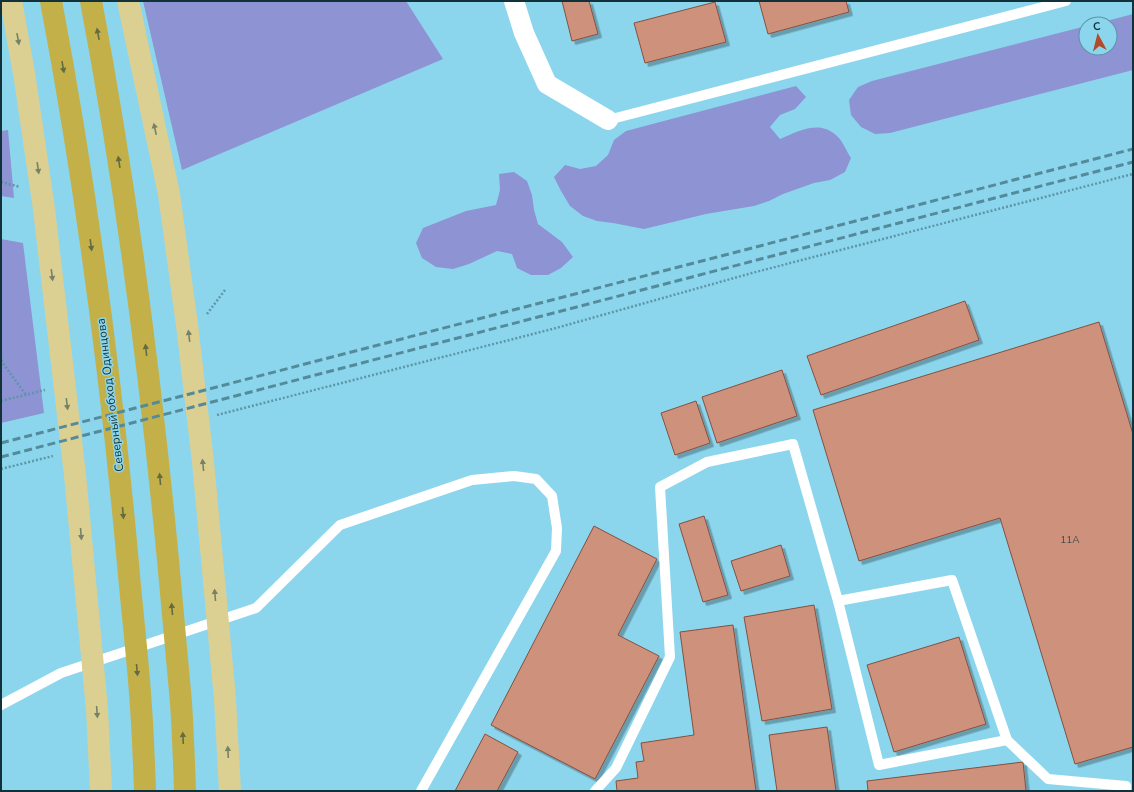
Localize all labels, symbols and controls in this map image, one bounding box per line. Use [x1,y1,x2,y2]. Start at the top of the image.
north arrow [1078,16,1118,56]
text: С [1092,19,1102,34]
one-way arrow [94,28,100,40]
one-way arrow [15,33,21,46]
one-way arrow [60,61,66,73]
one-way arrow [152,123,158,135]
one-way arrow [116,156,122,168]
one-way arrow [35,162,41,174]
one-way arrow [88,239,94,251]
one-way arrow [49,269,55,281]
street label: Северный обход Одинцова [93,317,127,473]
one-way arrow [185,330,192,342]
one-way arrow [142,344,149,356]
one-way arrow [64,398,70,410]
one-way arrow [200,459,207,471]
one-way arrow [157,473,164,485]
one-way arrow [120,507,126,519]
one-way arrow [77,528,84,540]
house number: 11А [1060,533,1080,547]
one-way arrow [212,589,218,601]
one-way arrow [169,602,175,615]
one-way arrow [134,664,141,676]
one-way arrow [93,706,100,718]
one-way arrow [179,732,186,744]
one-way arrow [224,746,231,758]

